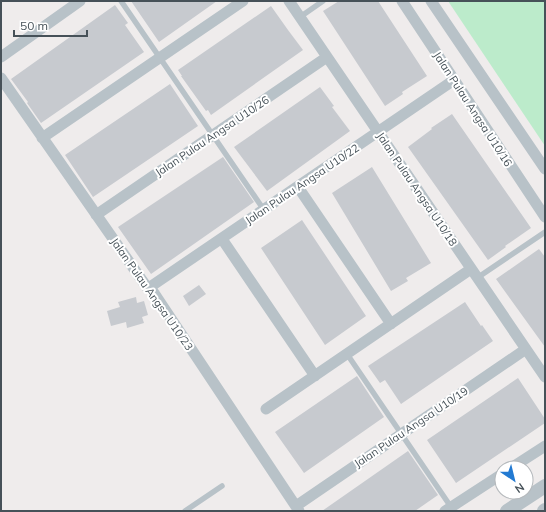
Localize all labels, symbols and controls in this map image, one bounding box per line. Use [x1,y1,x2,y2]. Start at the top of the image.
scale bar [14,12,87,38]
text: 50 m [20,18,48,33]
street label: Jalan Pulau Angsa U10/16 [431,49,516,169]
street label: Jalan Pulau Angsa U10/26 [152,92,272,179]
street label: Jalan Pulau Angsa U10/18 [374,129,461,249]
street label: Jalan Pulau Angsa U10/22 [242,140,362,227]
street label: Jalan Pulau Angsa U10/23 [108,235,196,353]
street label: Jalan Pulau Angsa U10/19 [351,384,471,470]
north arrow [494,460,534,500]
text: N [512,480,527,496]

